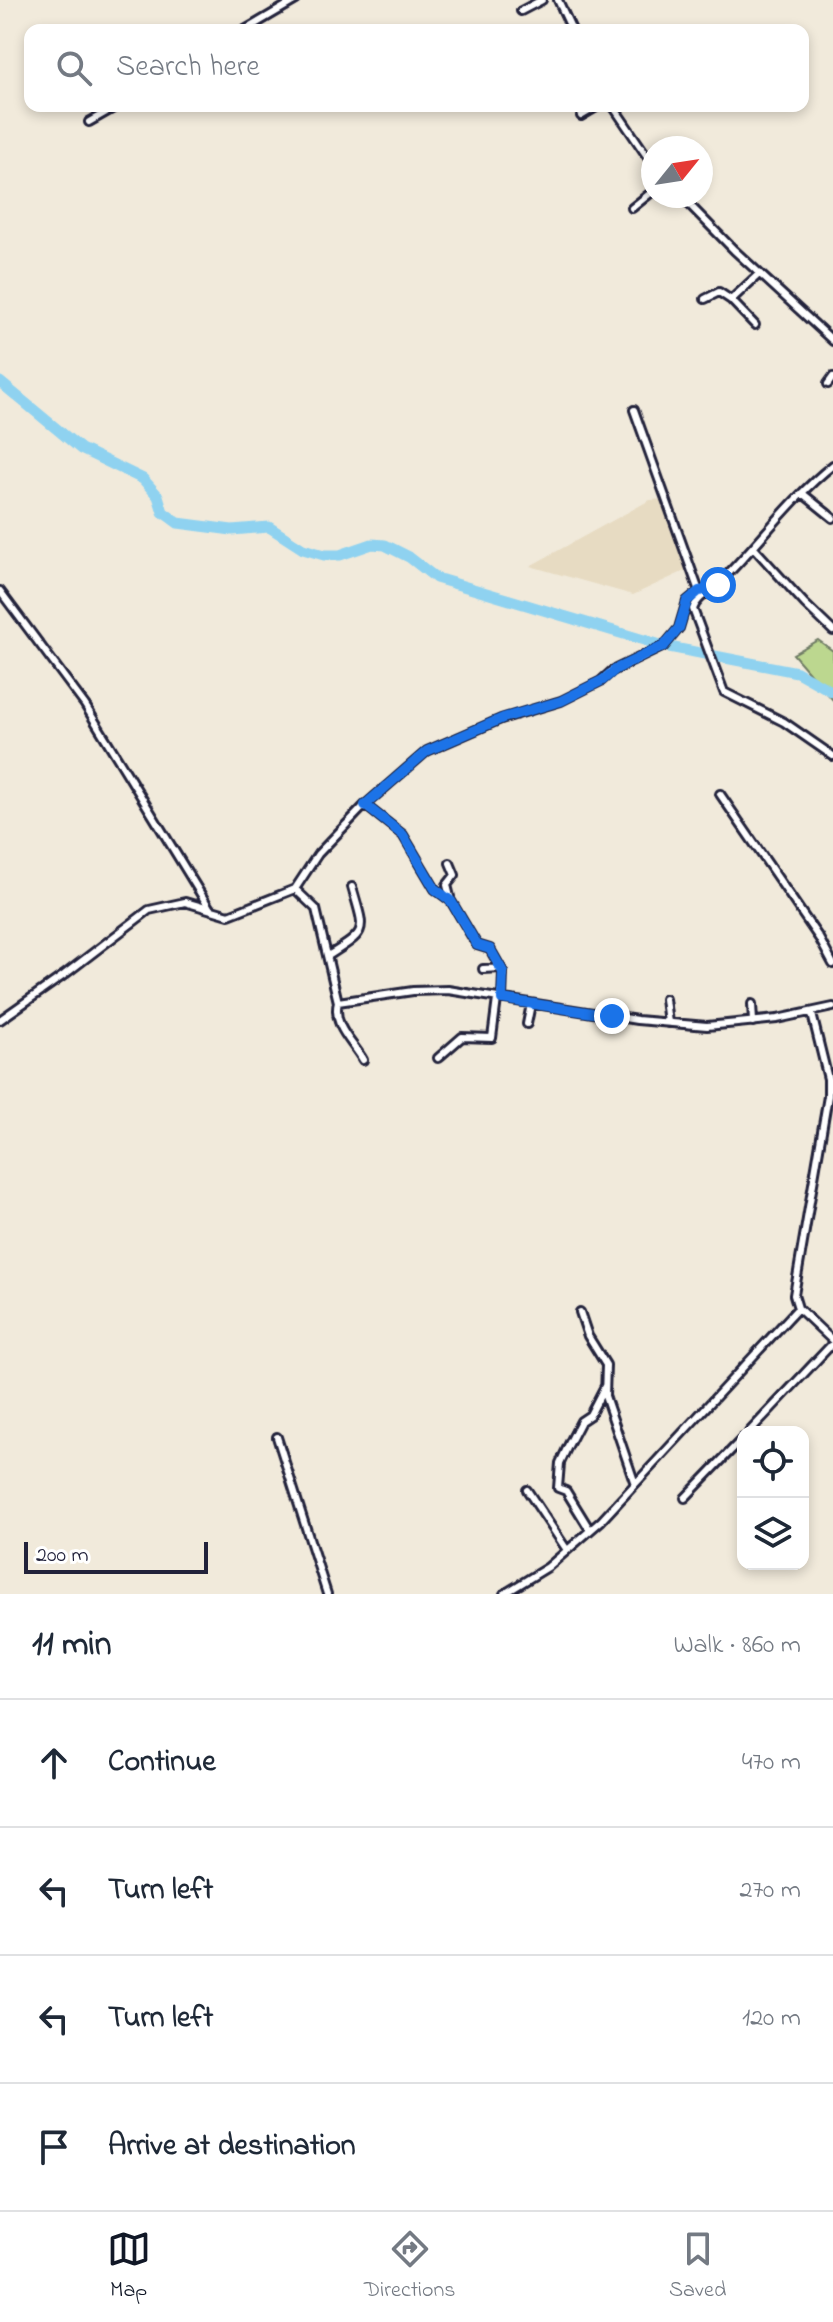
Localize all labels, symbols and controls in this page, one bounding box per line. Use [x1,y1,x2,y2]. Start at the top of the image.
search box [24,24,809,112]
icon: search [52,46,96,90]
text: Search here [116,46,260,90]
north arrow [641,136,713,208]
route start [700,567,736,603]
route end [594,998,630,1034]
map controls [737,1426,809,1570]
button: locate [737,1426,809,1498]
button: layers [737,1498,809,1570]
scale bar [24,1538,208,1574]
text: 200 m [36,1540,89,1572]
text: 11 min [32,1621,111,1671]
text: Walk · 860 m [673,1627,801,1665]
icon: ahead [32,1741,76,1785]
text: Continue [108,1741,216,1785]
text: 470 m [742,1744,801,1782]
icon: left [32,1869,76,1913]
text: Turn left [108,1869,213,1913]
text: 270 m [739,1872,801,1910]
icon: left [32,1997,76,2041]
text: Turn left [108,1997,213,2041]
text: 120 m [742,2000,801,2038]
icon: arrive [32,2125,76,2169]
text: Arrive at destination [108,2125,356,2169]
tab: Map [107,2227,151,2307]
tab: Directions [364,2227,456,2307]
tab: Saved [669,2227,726,2307]

